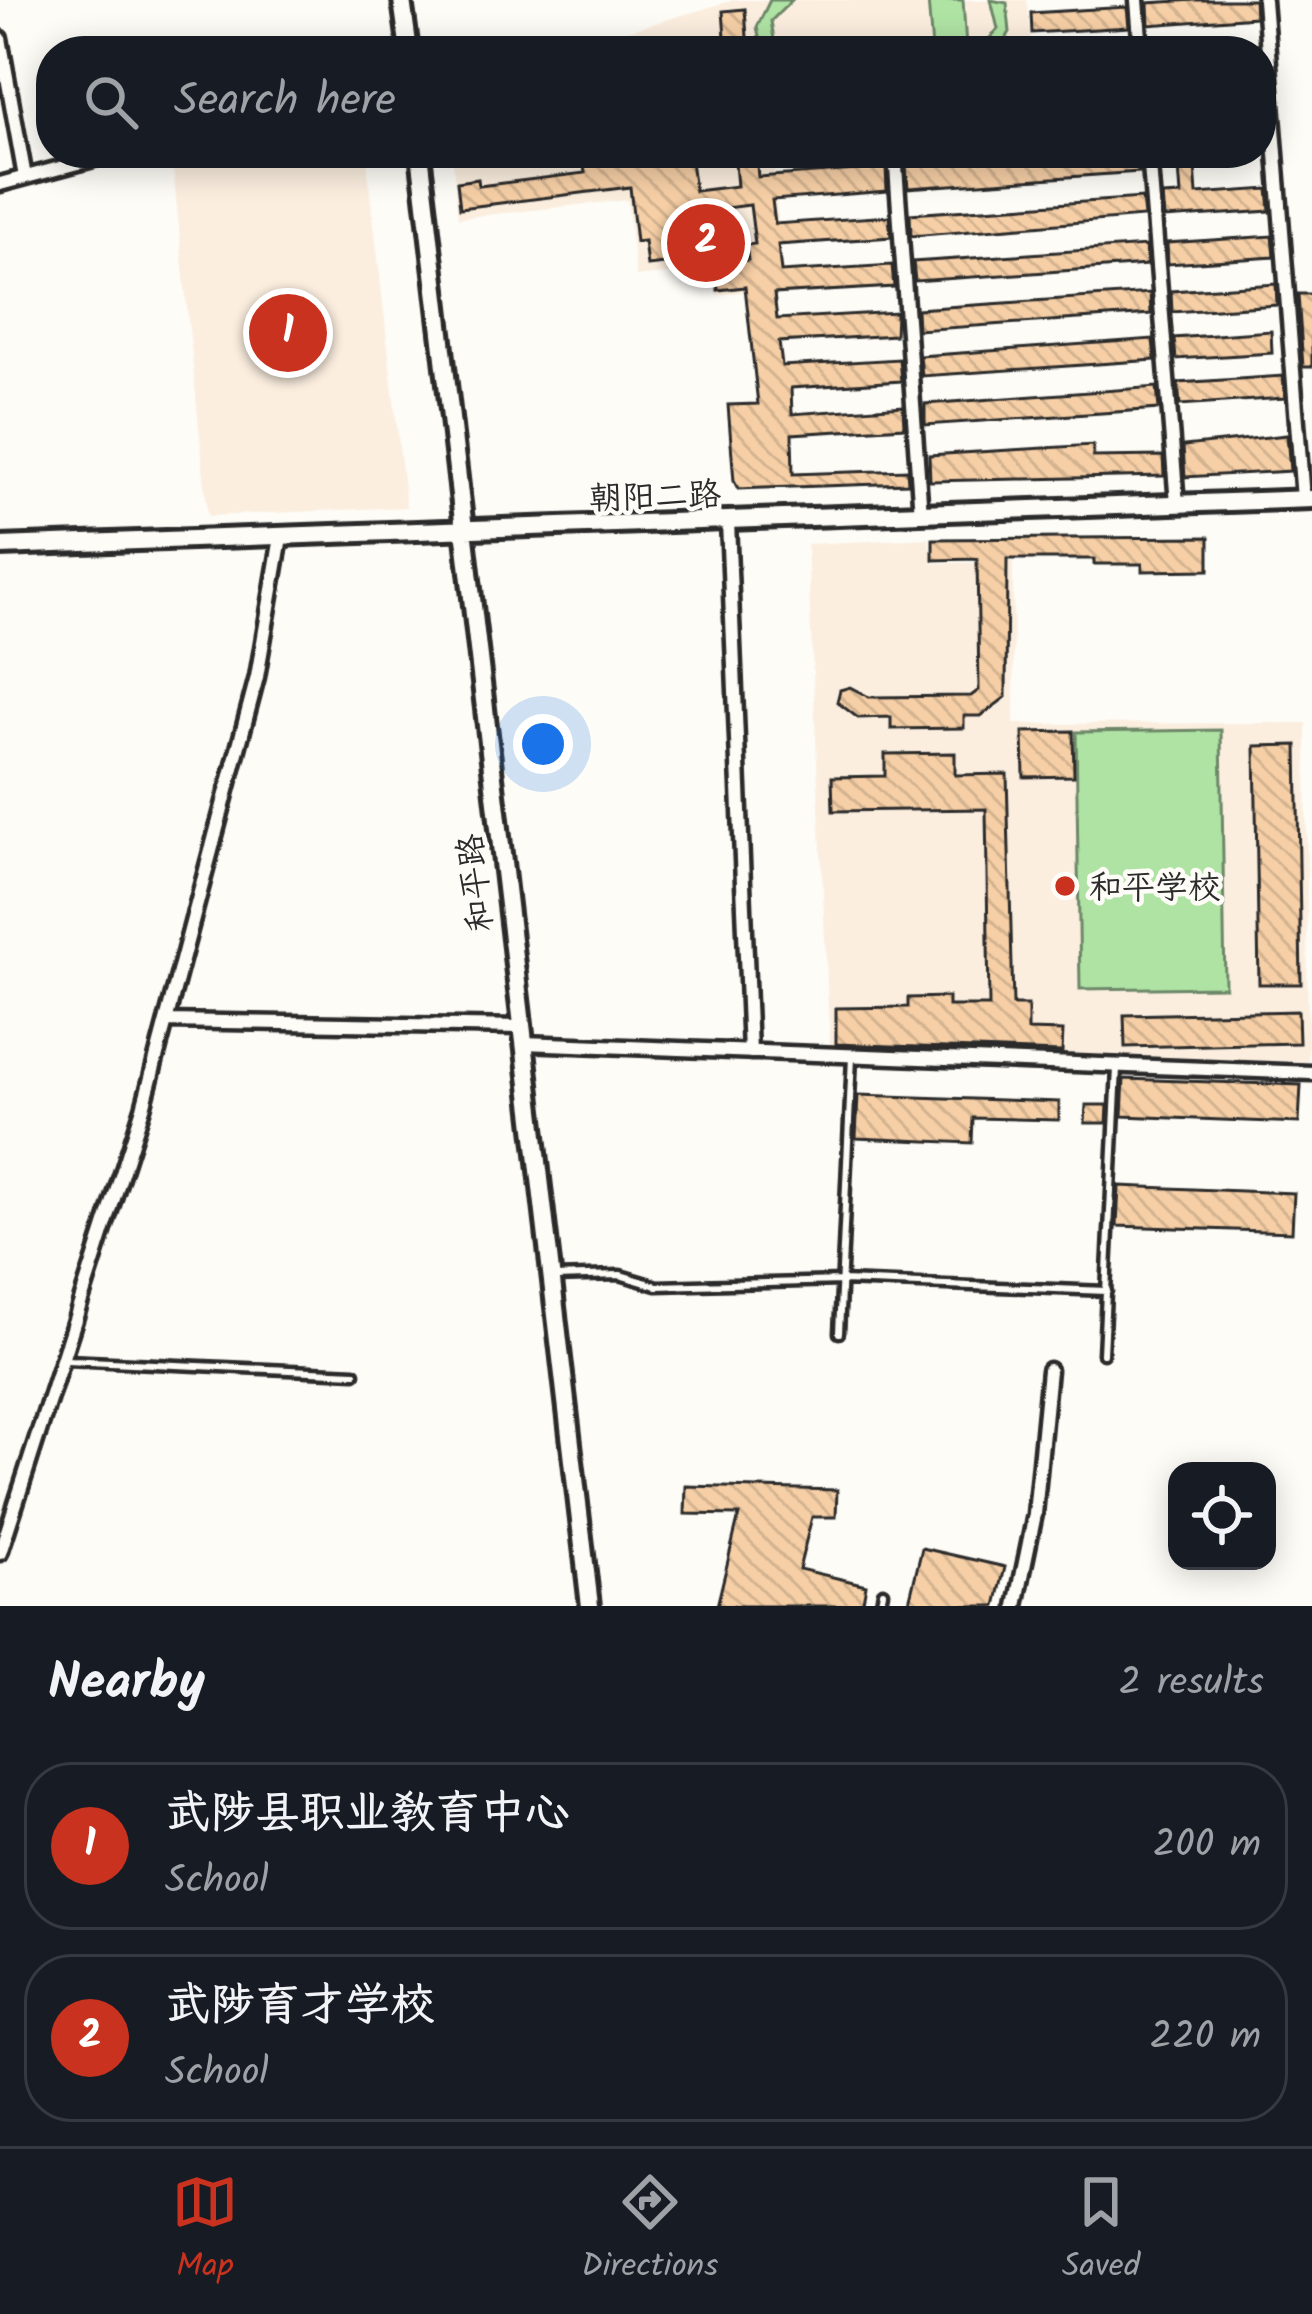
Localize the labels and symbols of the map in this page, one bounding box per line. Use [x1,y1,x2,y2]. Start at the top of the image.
pin: 2 [667,198,745,288]
pin: 1 [249,288,327,378]
street label: 朝阳二路 [588,470,722,527]
your location [513,714,573,774]
street label: 和平路 [445,830,510,935]
place label: 和平学校 [1089,863,1221,916]
marker: 和平学校 [1052,873,1078,899]

